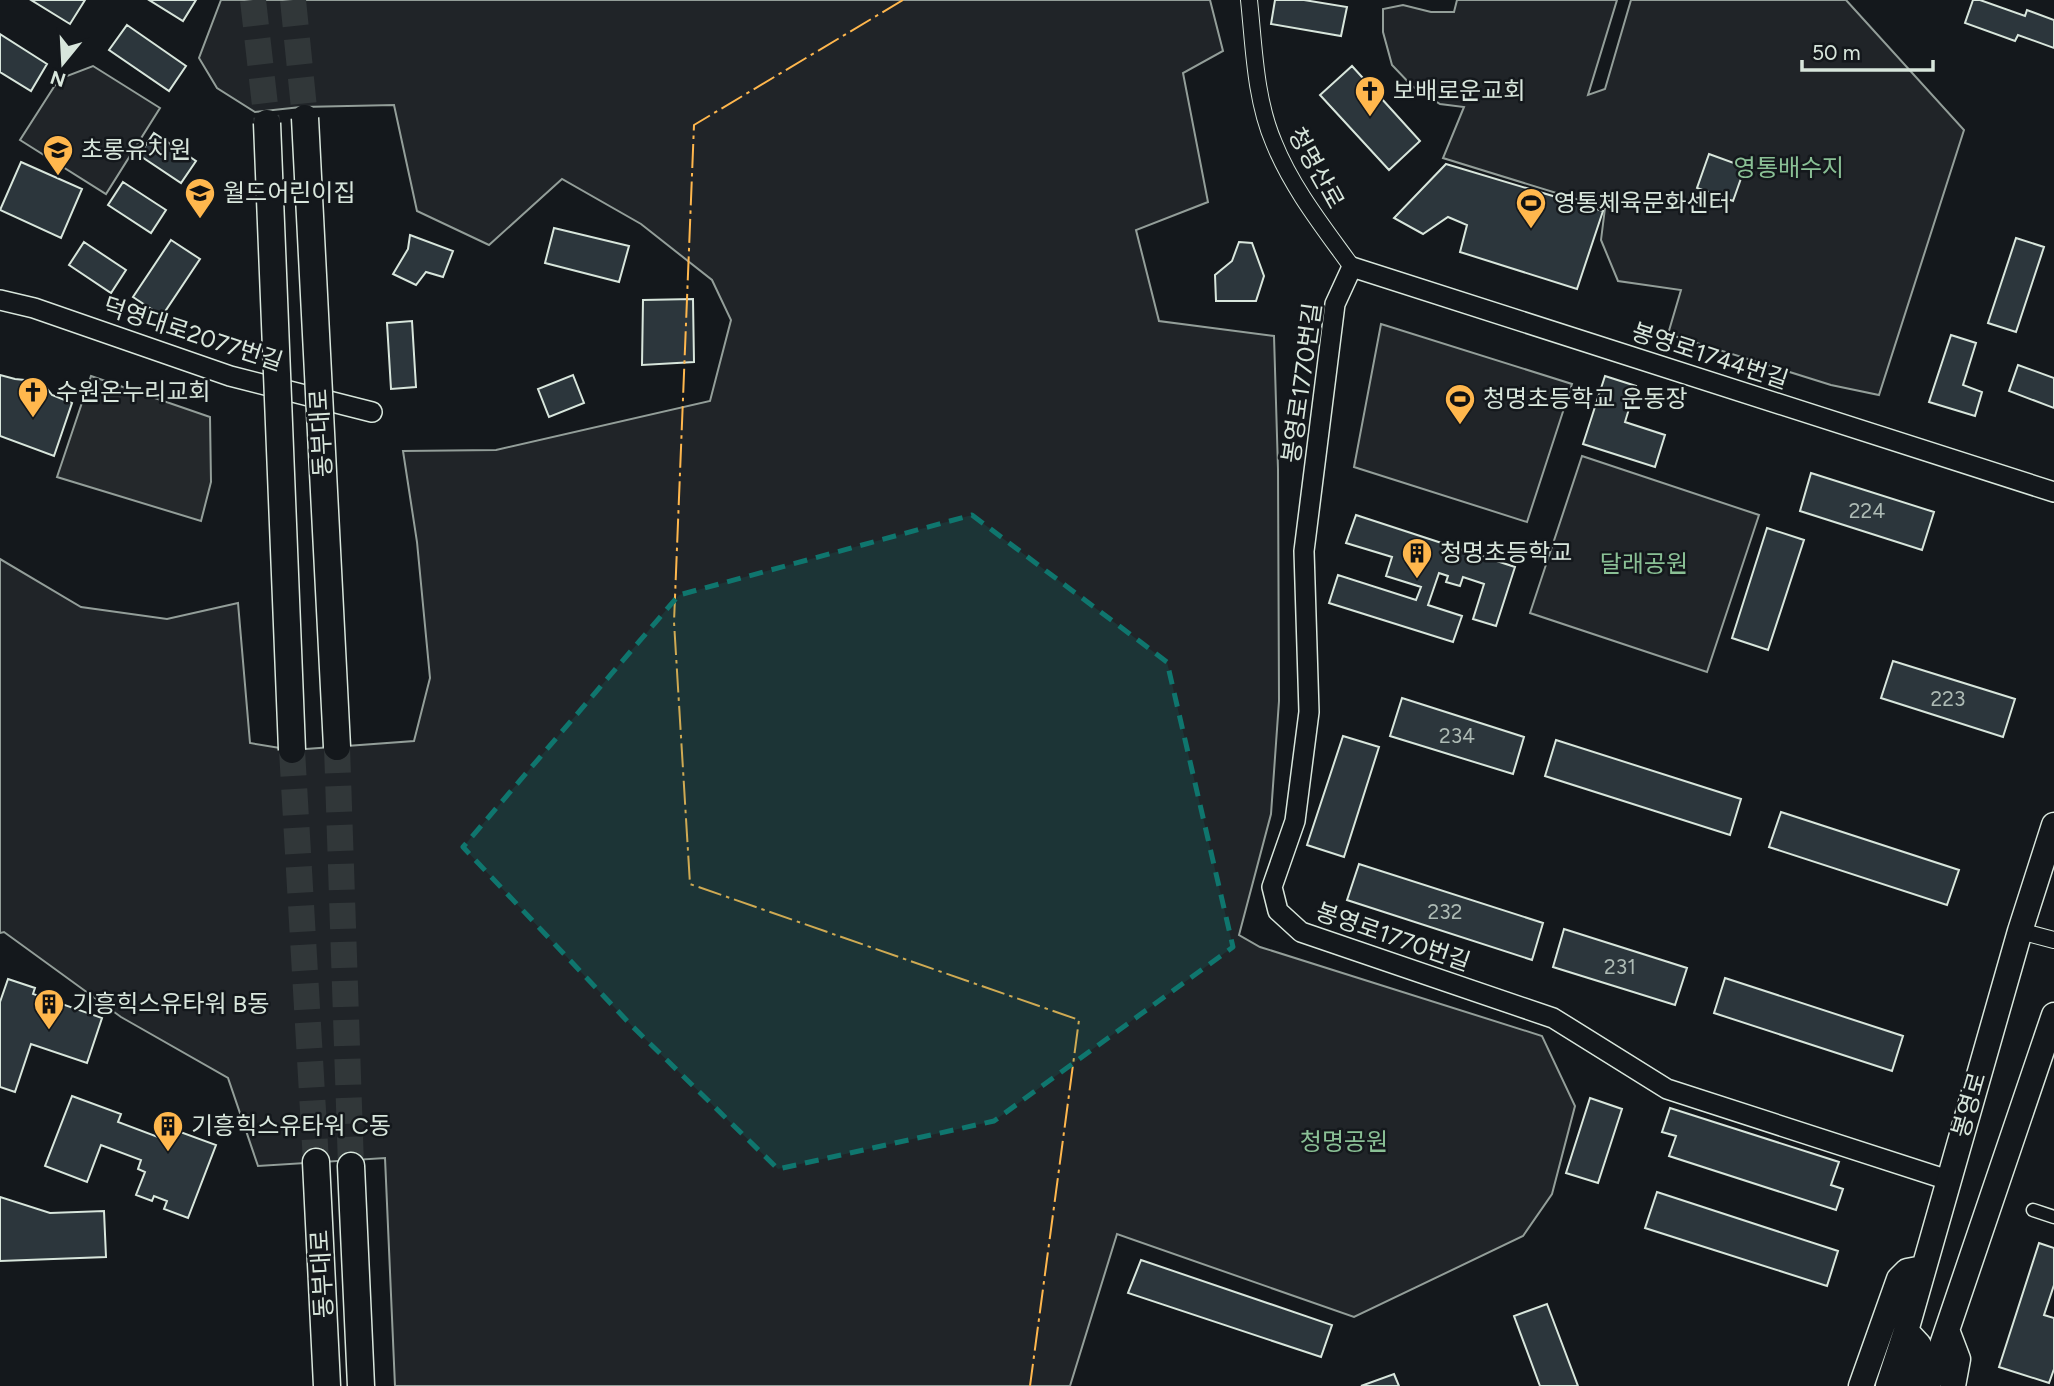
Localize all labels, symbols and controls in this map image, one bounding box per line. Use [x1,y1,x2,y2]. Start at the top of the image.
north arrow [28,28,98,98]
scale bar [1802,28,1933,72]
text: 50 m [1812,40,1861,65]
text: N [47,65,68,92]
church icon: 보배로운교회 [1353,74,1387,118]
place label: 보배로운교회 [1393,76,1525,105]
street label: 청명산로 [1282,122,1351,213]
school or university icon: 초롱유치원 [41,133,75,177]
place label: 초롱유치원 [81,135,191,164]
park label: 영통배수지 [1734,153,1844,182]
school or university icon: 월드어린이집 [183,176,217,220]
place label: 월드어린이집 [223,178,355,207]
sports icon: 영통체육문화센터 [1514,186,1548,230]
place label: 영통체육문화센터 [1554,188,1731,217]
street label: 덕영대로2077번길 [100,291,287,376]
street label: 봉영로1770번길 [1276,301,1327,465]
street label: 봉영로1744번길 [1628,317,1792,395]
church icon: 수원온누리교회 [16,375,50,419]
place label: 수원온누리교회 [56,377,211,406]
sports icon: 청명초등학교 운동장 [1443,382,1477,426]
place label: 청명초등학교 운동장 [1483,384,1688,413]
street label: 동부대로 [304,388,337,478]
house number: 224 [1849,498,1885,523]
building icon: 청명초등학교 [1400,536,1434,580]
place label: 청명초등학교 [1440,538,1572,567]
park label: 달래공원 [1600,549,1688,578]
house number: 223 [1931,686,1965,711]
house number: 234 [1439,723,1475,748]
street label: 봉영로1770번길 [1312,897,1474,977]
house number: 232 [1428,899,1462,924]
house number: 231 [1604,954,1636,979]
building icon: 기흥힉스유타워 B동 [32,987,66,1031]
place label: 기흥힉스유타워 B동 [72,989,269,1018]
street label: 봉영로 [1945,1069,1992,1141]
building icon: 기흥힉스유타워 C동 [151,1109,185,1153]
place label: 기흥힉스유타워 C동 [191,1111,391,1140]
park label: 청명공원 [1300,1127,1388,1156]
street label: 동부대로 [305,1229,338,1319]

